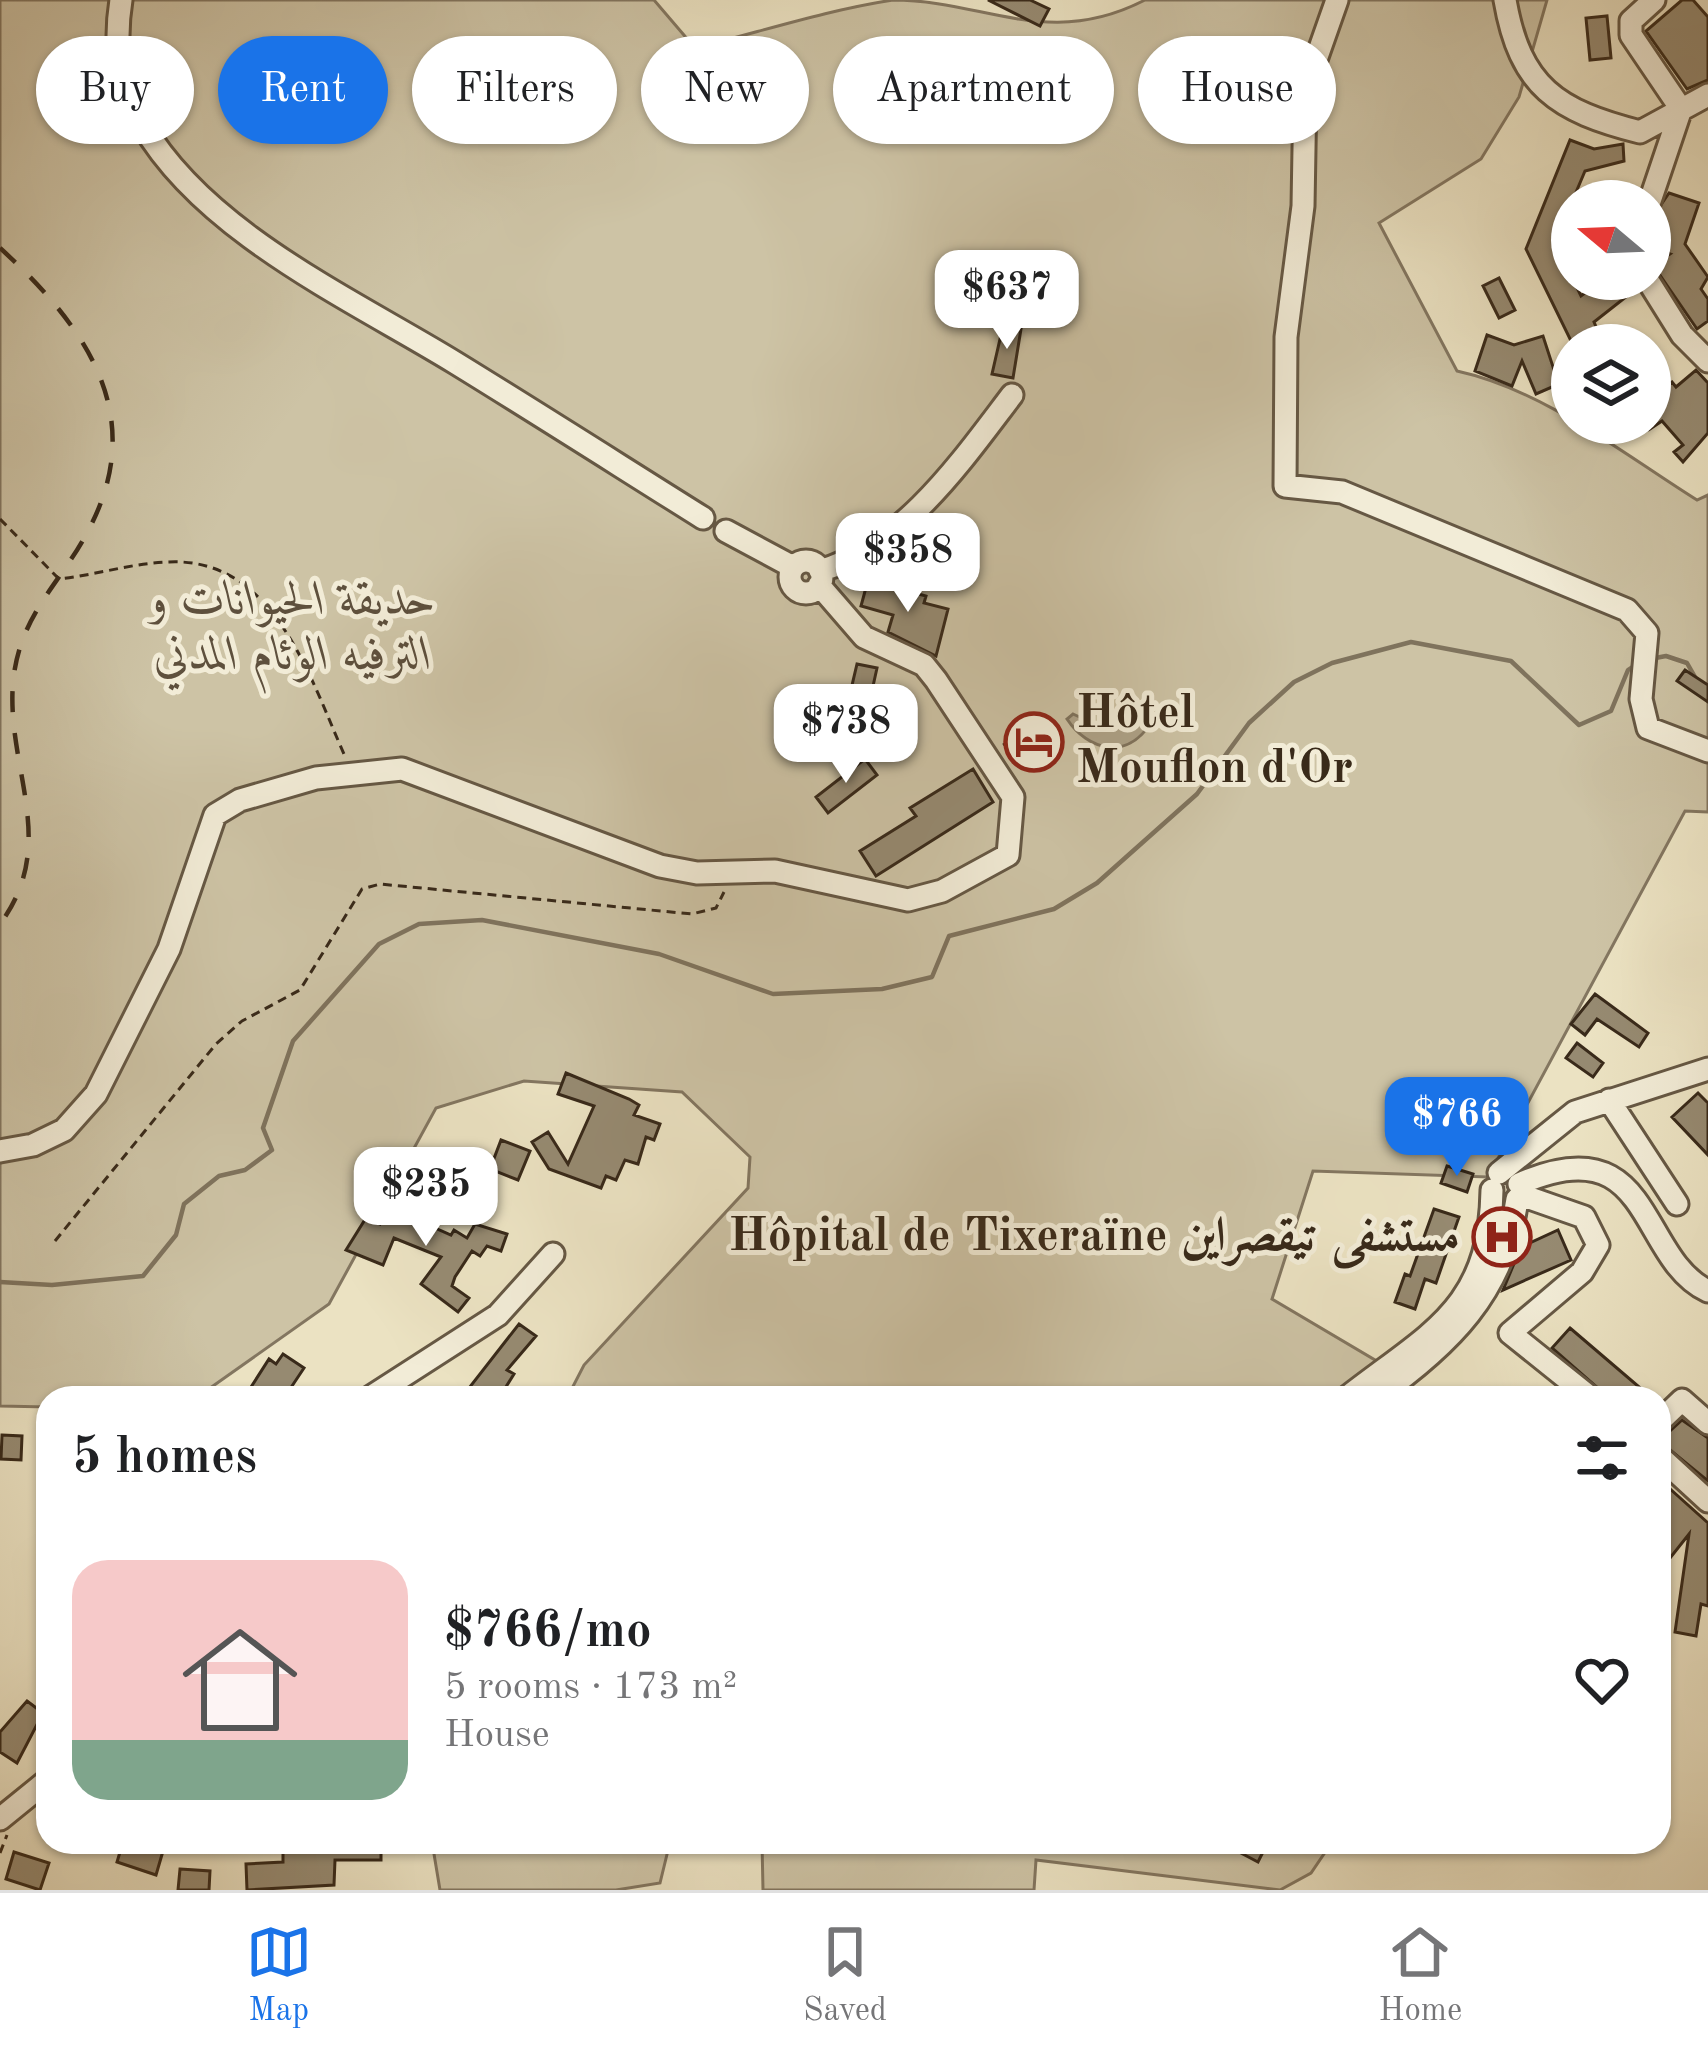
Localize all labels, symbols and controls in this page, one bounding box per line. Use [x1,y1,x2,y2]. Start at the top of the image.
chip: Buy [36,36,194,144]
chip: Rent [218,36,388,144]
chip: Filters [412,36,617,144]
chip: New [641,36,809,144]
chip: Apartment [833,36,1114,144]
chip: House [1138,36,1336,144]
north arrow [1551,180,1671,300]
map controls [1551,180,1671,444]
pin: $637 [936,250,1078,352]
text: $637 [962,269,1052,308]
button: layers [1551,324,1671,444]
pin: $358 [837,513,979,615]
text: $358 [863,532,953,571]
park label: حديقة الحيوانات و الترفيه الوئام المدني [146,577,437,694]
pin: $738 [775,684,917,786]
place label: Hôtel Mouflon d'Or [1076,690,1353,793]
text: $738 [801,703,891,742]
hotel icon: Hôtel Mouflon d'Or [1003,711,1065,773]
pin: $766 [1386,1077,1528,1179]
text: $766 [1412,1096,1502,1135]
pin: $235 [355,1147,497,1249]
text: $235 [381,1166,471,1205]
hospital icon: Hôpital de Tixeraïne مستشفى تيقصراين [1471,1206,1533,1268]
place label: Hôpital de Tixeraïne مستشفى تيقصراين [728,1213,1460,1269]
icon: filters [1569,1425,1635,1491]
text: 5 homes [72,1433,257,1484]
text: $766/mo [444,1607,652,1658]
icon: home [168,1608,312,1752]
icon: heart [1569,1647,1635,1713]
text: 5 rooms · 173 m² [444,1668,737,1707]
text: House [444,1716,550,1755]
tab: Map [246,1919,312,2032]
tab: Saved [803,1919,887,2032]
tab: Home [1379,1919,1462,2032]

